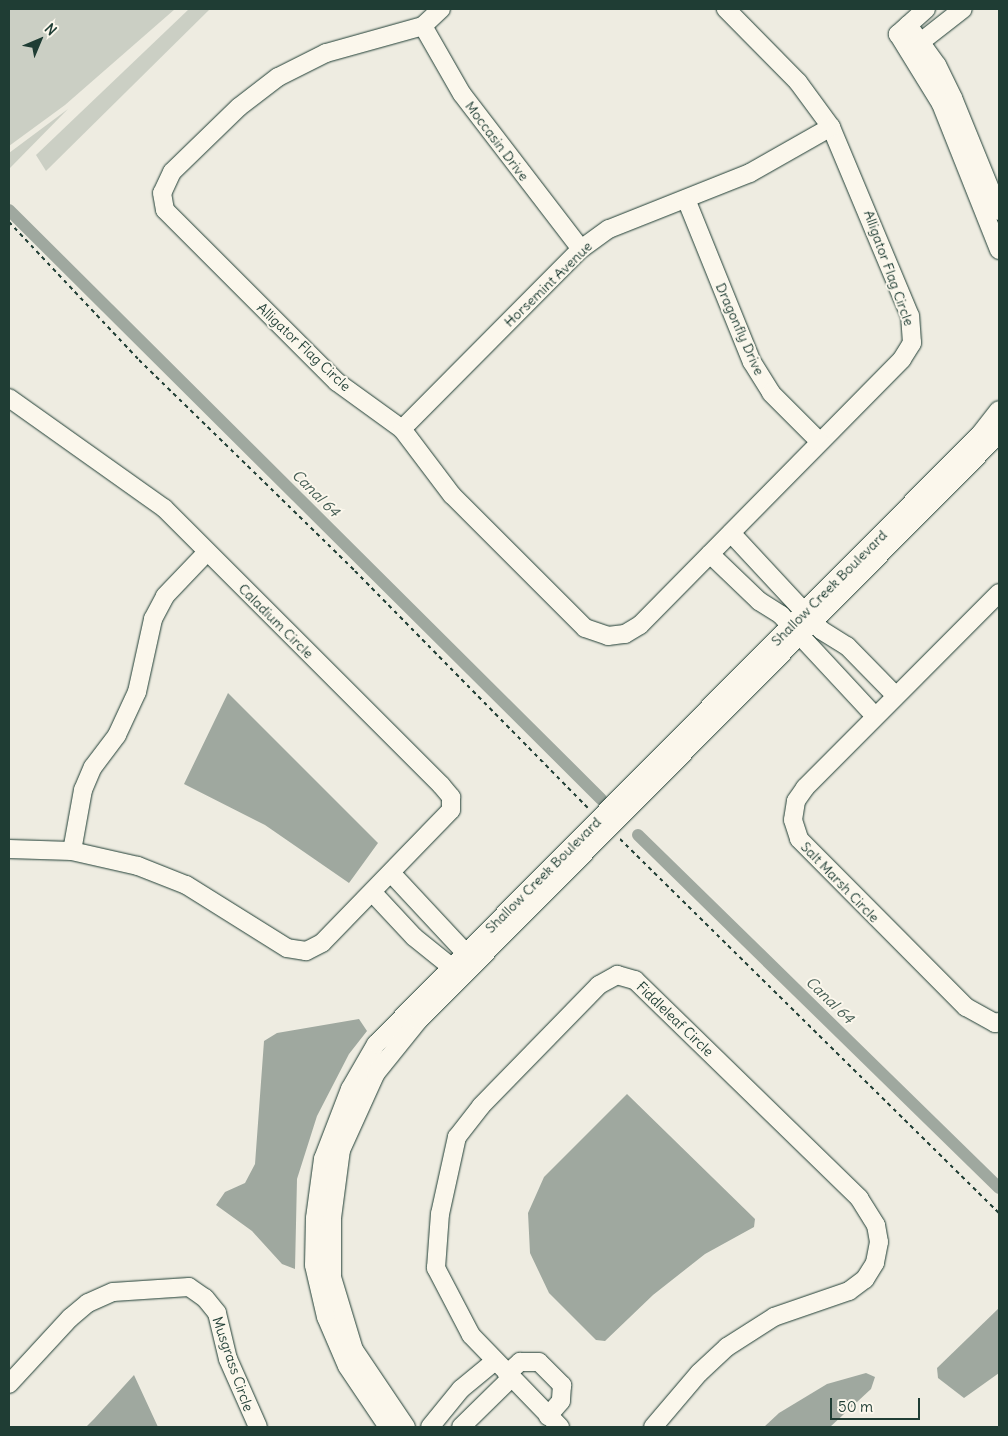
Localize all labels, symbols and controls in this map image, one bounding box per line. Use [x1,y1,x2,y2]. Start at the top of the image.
north arrow [15,15,65,65]
text: N [41,20,60,39]
street label: Moccasin Drive [462,98,532,184]
street label: Alligator Flag Circle [860,208,918,328]
street label: Horsemint Avenue [500,238,596,330]
street label: Dragonfly Drive [712,280,768,378]
street label: Alligator Flag Circle [254,299,354,395]
water label: Canal 64 [288,465,344,521]
street label: Shallow Creek Boulevard [768,527,890,649]
street label: Caladium Circle [235,580,317,662]
street label: Shallow Creek Boulevard [482,814,604,936]
street label: Salt Marsh Circle [797,838,883,926]
water label: Canal 64 [802,973,858,1027]
street label: Fiddleleaf Circle [633,978,717,1060]
street label: Musgrass Circle [209,1314,257,1414]
scale bar [833,1388,923,1420]
text: 50 m [838,1397,873,1416]

